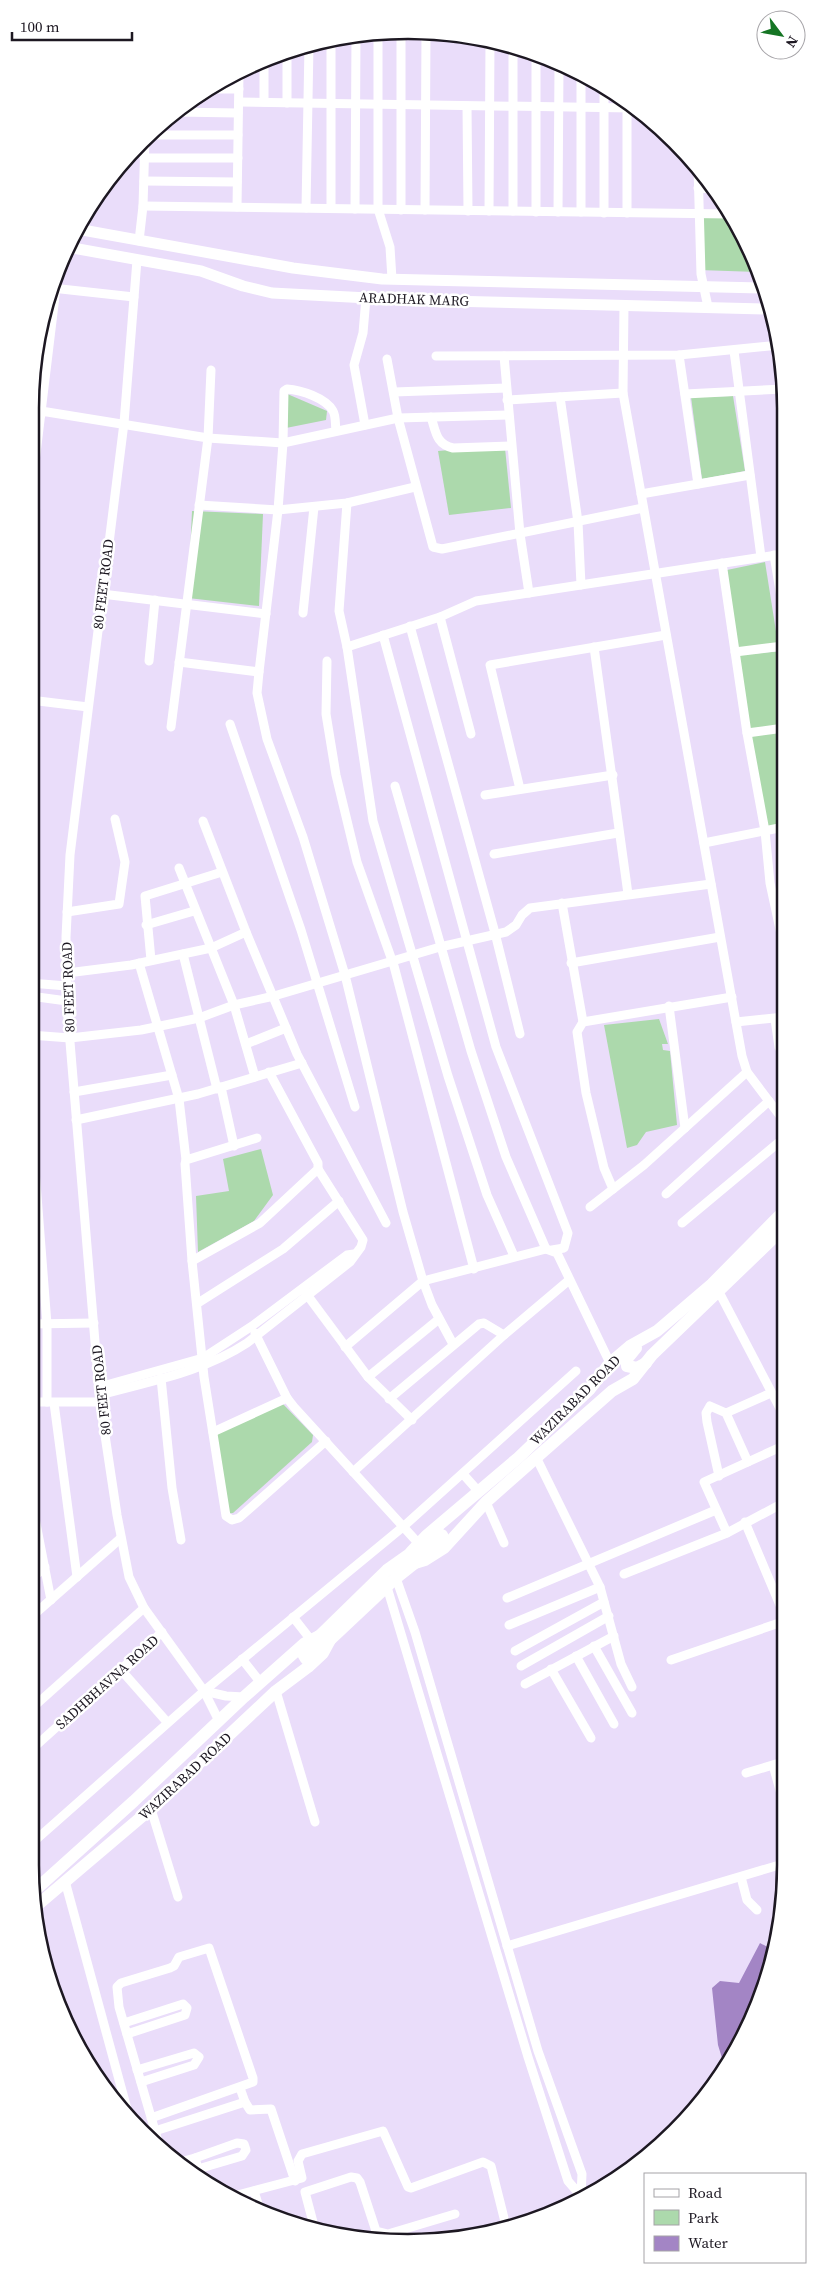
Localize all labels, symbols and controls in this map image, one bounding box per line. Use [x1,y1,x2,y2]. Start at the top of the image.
scale bar [12,10,132,42]
north arrow [756,10,806,60]
text: 100 m [20,16,60,37]
text: N [781,32,803,52]
street label: ARADHAK MARG [359,287,470,311]
street label: 80 FEET ROAD [88,538,118,630]
street label: 80 FEET ROAD [56,941,80,1033]
street label: 80 FEET ROAD [86,1344,116,1436]
street label: WAZIRABAD ROAD [525,1350,625,1450]
street label: SADHBHAVNA ROAD [51,1630,163,1734]
street label: WAZIRABAD ROAD [134,1728,236,1824]
legend [644,2173,806,2263]
text: Road [688,2182,722,2203]
text: Park [688,2207,720,2228]
text: Water [688,2232,729,2253]

